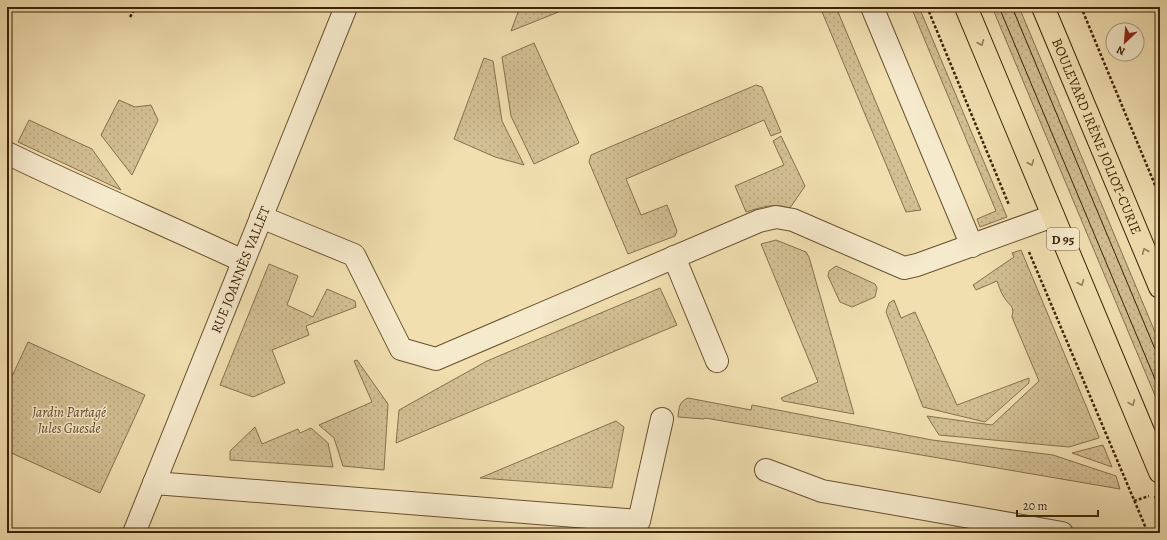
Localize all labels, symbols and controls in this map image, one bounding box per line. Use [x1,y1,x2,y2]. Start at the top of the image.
north arrow [1105,22,1145,62]
street label: BOULEVARD IRÈNE JOLIOT-CURIE [1048,36,1146,236]
one-way arrow [976,39,984,46]
one-way arrow [1027,159,1035,166]
street label: RUE JOANNÈS VALLET [206,203,275,336]
road number: D 95 [1047,228,1079,250]
one-way arrow [1141,248,1149,255]
one-way arrow [1077,279,1085,286]
one-way arrow [1127,399,1135,406]
park label: Jardin Partagé Jules Guesde [31,403,106,438]
scale bar [1017,492,1098,518]
text: 20 m [1023,498,1047,514]

